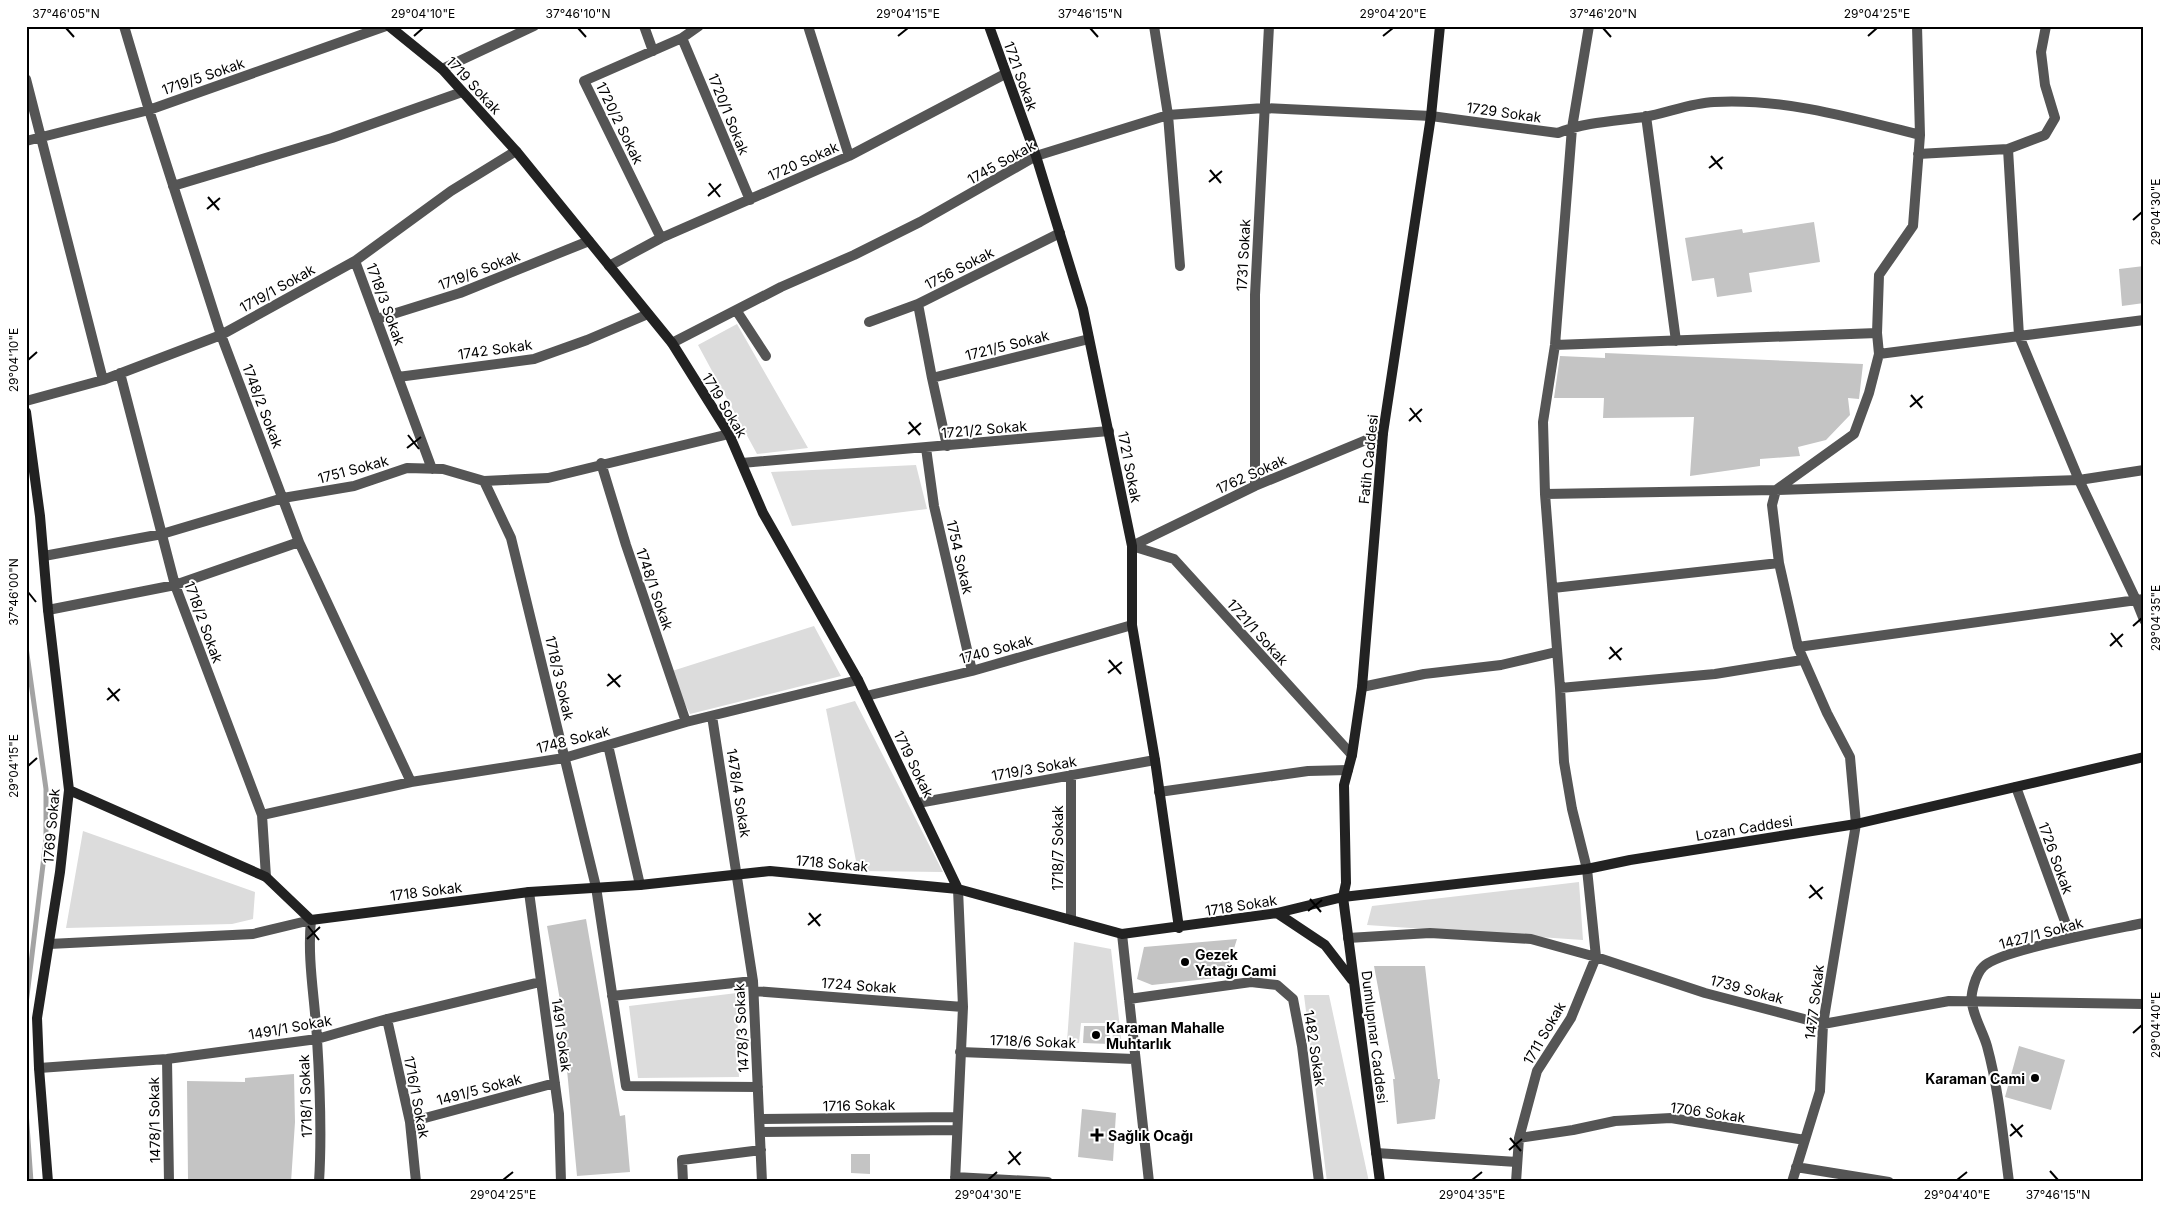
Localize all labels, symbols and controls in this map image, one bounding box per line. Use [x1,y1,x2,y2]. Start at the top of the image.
text: 37°46'05"N [32,6,100,21]
text: 29°04'10"E [391,6,455,21]
text: 37°46'10"N [546,6,611,21]
text: 29°04'15"E [876,6,940,21]
text: 37°46'15"N [1058,6,1122,21]
text: 29°04'20"E [1360,6,1426,21]
text: 37°46'20"N [1569,6,1637,21]
text: 29°04'25"E [1844,6,1910,21]
street label: 1721 Sokak [1001,39,1041,113]
street label: 1719 Sokak [443,53,505,118]
street label: 1719/5 Sokak [160,54,247,98]
street label: 1720/1 Sokak [705,71,753,157]
street label: 1720/2 Sokak [593,79,647,167]
street label: 1729 Sokak [1465,98,1543,126]
street label: 1745 Sokak [964,136,1038,188]
street label: 1720 Sokak [765,138,841,184]
text: 29°04'30"E [2148,179,2163,245]
street label: 1731 Sokak [1233,218,1253,292]
street label: 1756 Sokak [922,243,997,293]
street label: 1719/6 Sokak [436,246,523,293]
street label: 1719/1 Sokak [236,260,318,316]
street label: 1718/3 Sokak [363,261,409,348]
street label: 1721/5 Sokak [963,326,1051,364]
text: 29°04'10"E [6,328,21,392]
street label: 1742 Sokak [457,335,534,363]
street label: 1748/2 Sokak [239,362,287,451]
street label: 1719 Sokak [699,370,751,441]
street label: Fatih Caddesi [1355,413,1381,505]
street label: 1721/2 Sokak [940,417,1028,441]
street label: 1721 Sokak [1115,430,1145,504]
street label: 1751 Sokak [316,451,390,487]
street label: 1762 Sokak [1213,451,1289,497]
street label: 1754 Sokak [943,518,977,596]
street label: 1748/1 Sokak [633,546,677,633]
text: 37°46'00"N [6,558,21,626]
street label: 1718/2 Sokak [181,579,227,666]
text: 29°04'35"E [2148,585,2163,651]
street label: 1721/1 Sokak [1224,595,1292,669]
street label: 1740 Sokak [957,631,1035,667]
street label: 1718/3 Sokak [542,634,578,722]
street label: 1748 Sokak [535,722,612,756]
street label: 1719 Sokak [890,728,938,801]
text: 29°04'15"E [6,734,21,798]
street label: 1478/4 Sokak [724,747,754,839]
street label: 1719/3 Sokak [990,752,1078,784]
street label: 1769 Sokak [39,787,63,864]
street label: 1718/7 Sokak [1049,805,1066,891]
street label: Lozan Caddesi [1694,812,1794,844]
street label: 1726 Sokak [2035,820,2077,897]
street label: 1718 Sokak [795,851,869,875]
street label: 1718 Sokak [389,878,463,904]
street label: 1718 Sokak [1204,891,1278,919]
street label: 1427/1 Sokak [1997,914,2085,952]
place label: Gezek Yatağı Cami [1195,946,1276,979]
marker: Gezek Yatağı Cami [1179,956,1191,968]
street label: 1477 Sokak [1801,963,1827,1040]
street label: Dumlupınar Caddesi [1358,970,1392,1104]
street label: 1739 Sokak [1708,971,1786,1007]
street label: 1724 Sokak [821,974,898,996]
street label: 1478/3 Sokak [730,983,752,1073]
text: 29°04'40"E [2148,992,2163,1058]
street label: 1491 Sokak [548,997,576,1073]
street label: 1711 Sokak [1519,998,1569,1067]
street label: 1482 Sokak [1301,1009,1329,1087]
street label: 1491/1 Sokak [247,1011,333,1043]
place label: Karaman Mahalle Muhtarlık [1106,1019,1225,1052]
marker: Karaman Mahalle Muhtarlık [1090,1029,1102,1041]
street label: 1718/6 Sokak [990,1031,1077,1051]
street label: 1718/1 Sokak [295,1054,315,1138]
street label: 1716/1 Sokak [401,1055,433,1140]
street label: 1491/5 Sokak [435,1069,524,1108]
place label: Karaman Cami [1925,1070,2025,1087]
marker: Karaman Cami [2029,1072,2041,1084]
street label: 1478/1 Sokak [145,1076,163,1163]
street label: 1716 Sokak [823,1096,896,1114]
street label: 1706 Sokak [1669,1098,1747,1126]
place label: Sağlık Ocağı [1108,1127,1193,1144]
marker: Sağlık Ocağı [1090,1128,1104,1142]
text: 29°04'25"E [470,1187,536,1202]
text: 29°04'30"E [955,1187,1021,1202]
text: 29°04'35"E [1439,1187,1505,1202]
text: 29°04'40"E [1924,1187,1990,1202]
text: 37°46'15"N [2026,1187,2090,1202]

